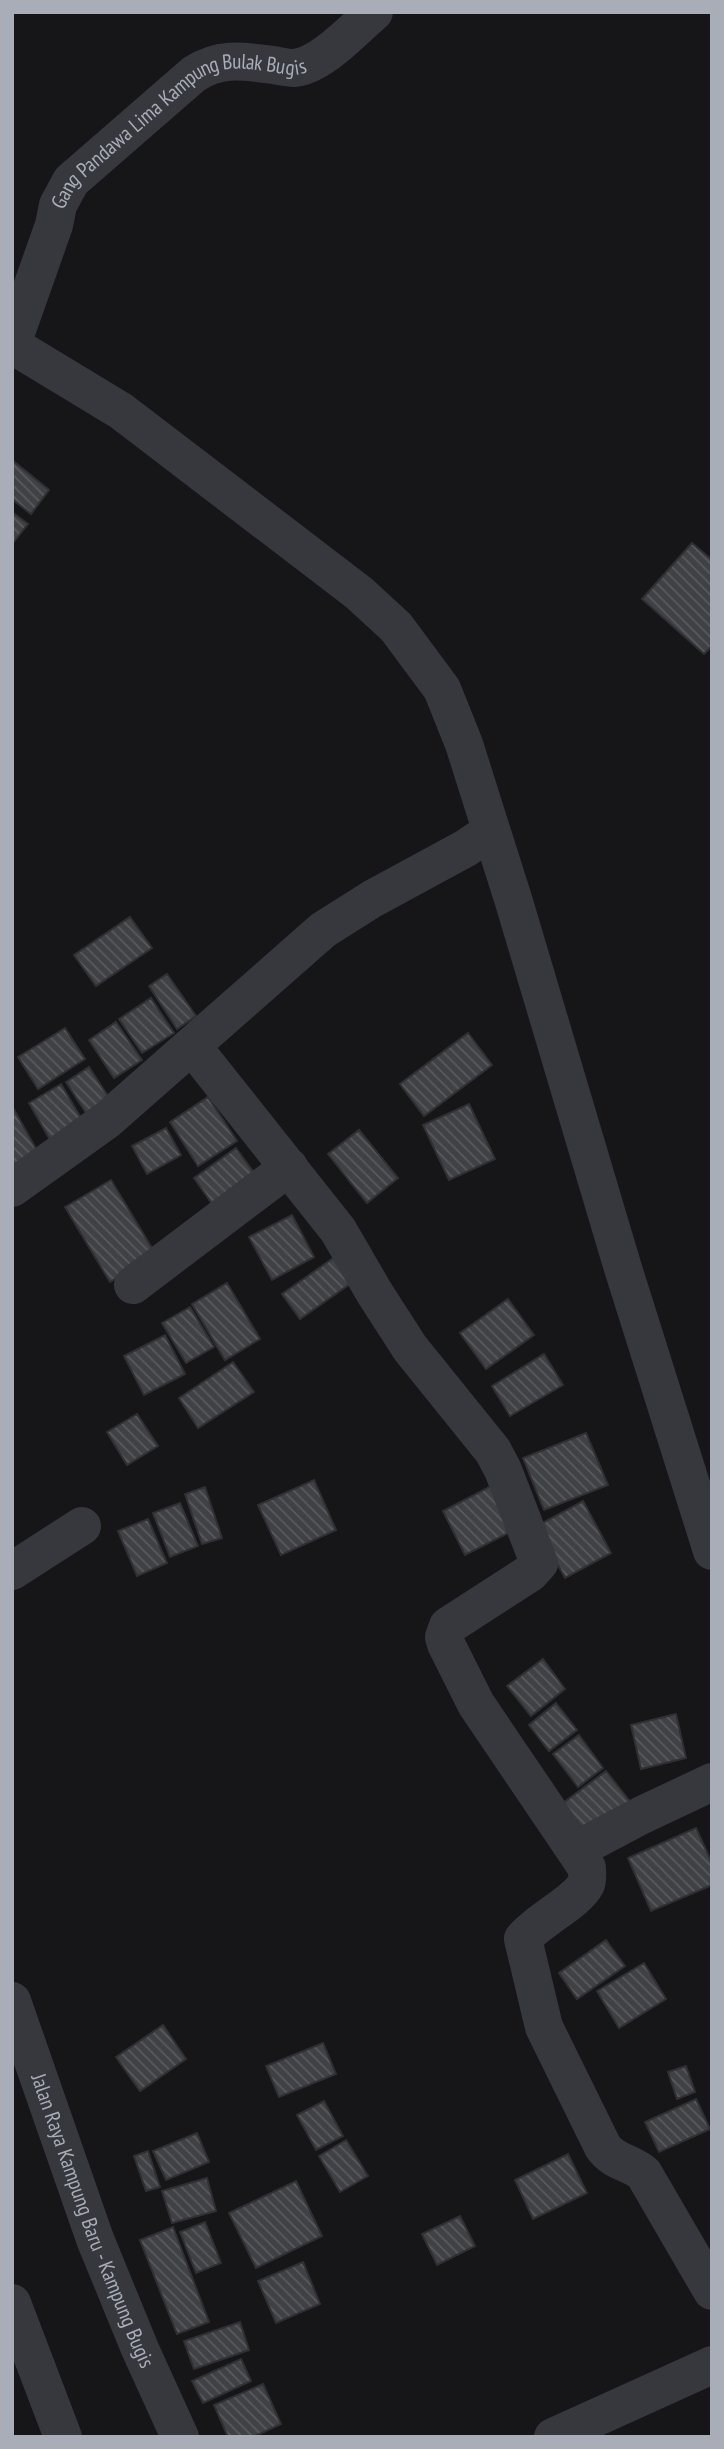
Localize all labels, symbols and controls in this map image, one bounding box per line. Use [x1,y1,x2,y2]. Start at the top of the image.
street label: Gang Pandawa Lima Kampung Bulak Bugis [44,47,310,213]
street label: Jalan Raya Kampung Baru - Kampung Bugis [25,2069,161,2372]

